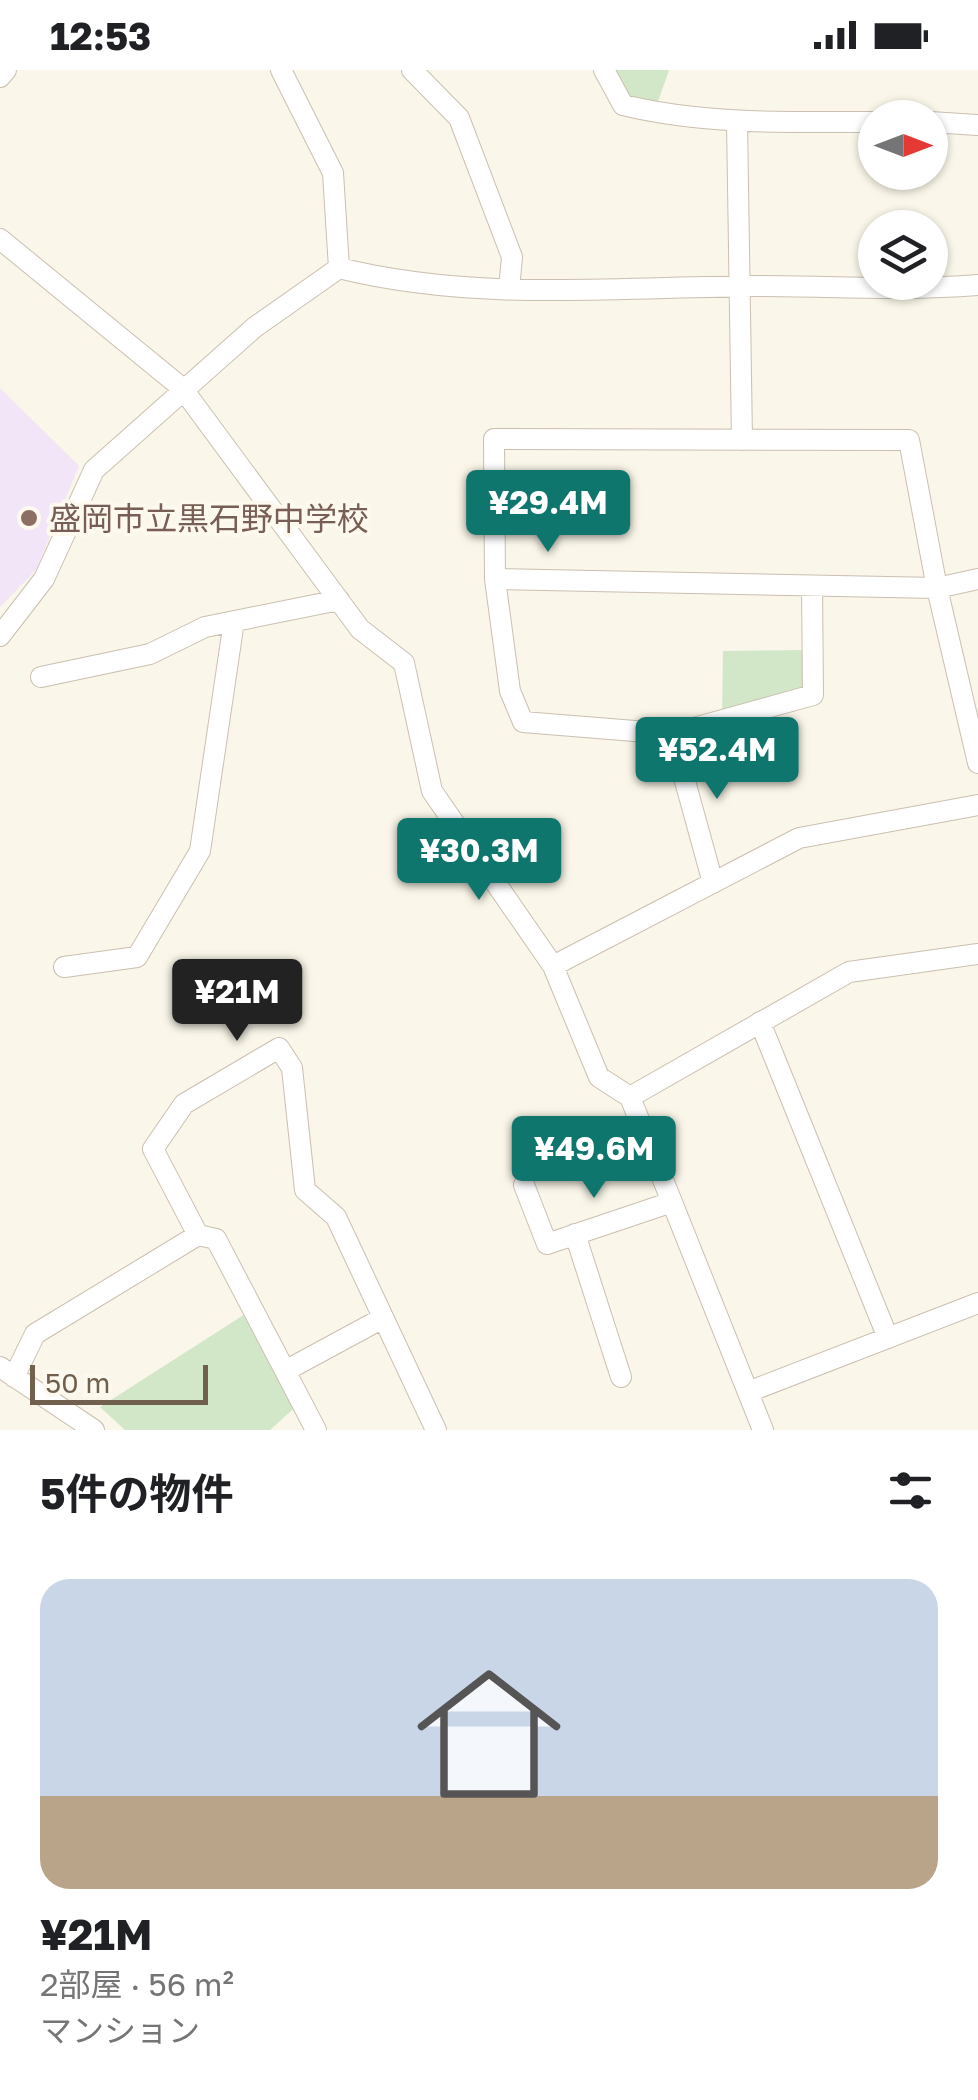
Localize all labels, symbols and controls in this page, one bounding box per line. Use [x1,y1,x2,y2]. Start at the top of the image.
text: 12:53 [50,13,151,58]
north arrow [858,100,948,190]
map controls [858,100,948,300]
button: layers [858,210,948,300]
pin: ¥29.4M [467,470,629,555]
text: ¥29.4M [488,483,608,521]
place label: 盛岡市立黒石野中学校 [49,499,369,537]
marker: 盛岡市立黒石野中学校 [18,507,40,529]
pin: ¥52.4M [636,717,798,802]
text: ¥52.4M [658,730,776,768]
pin: ¥30.3M [398,818,560,903]
text: ¥30.3M [419,831,539,869]
pin: ¥21M [178,959,296,1044]
text: ¥21M [194,972,280,1010]
pin: ¥49.6M [513,1116,675,1201]
text: ¥49.6M [534,1129,654,1167]
scale bar [30,1360,208,1404]
text: 50 m [45,1366,110,1399]
icon: filters [883,1463,938,1518]
text: 5件の物件 [40,1468,234,1518]
icon: home [399,1644,579,1824]
text: ¥21M [40,1909,152,1959]
text: 2部屋 · 56 m² [40,1965,234,2003]
text: マンション [40,2011,200,2049]

